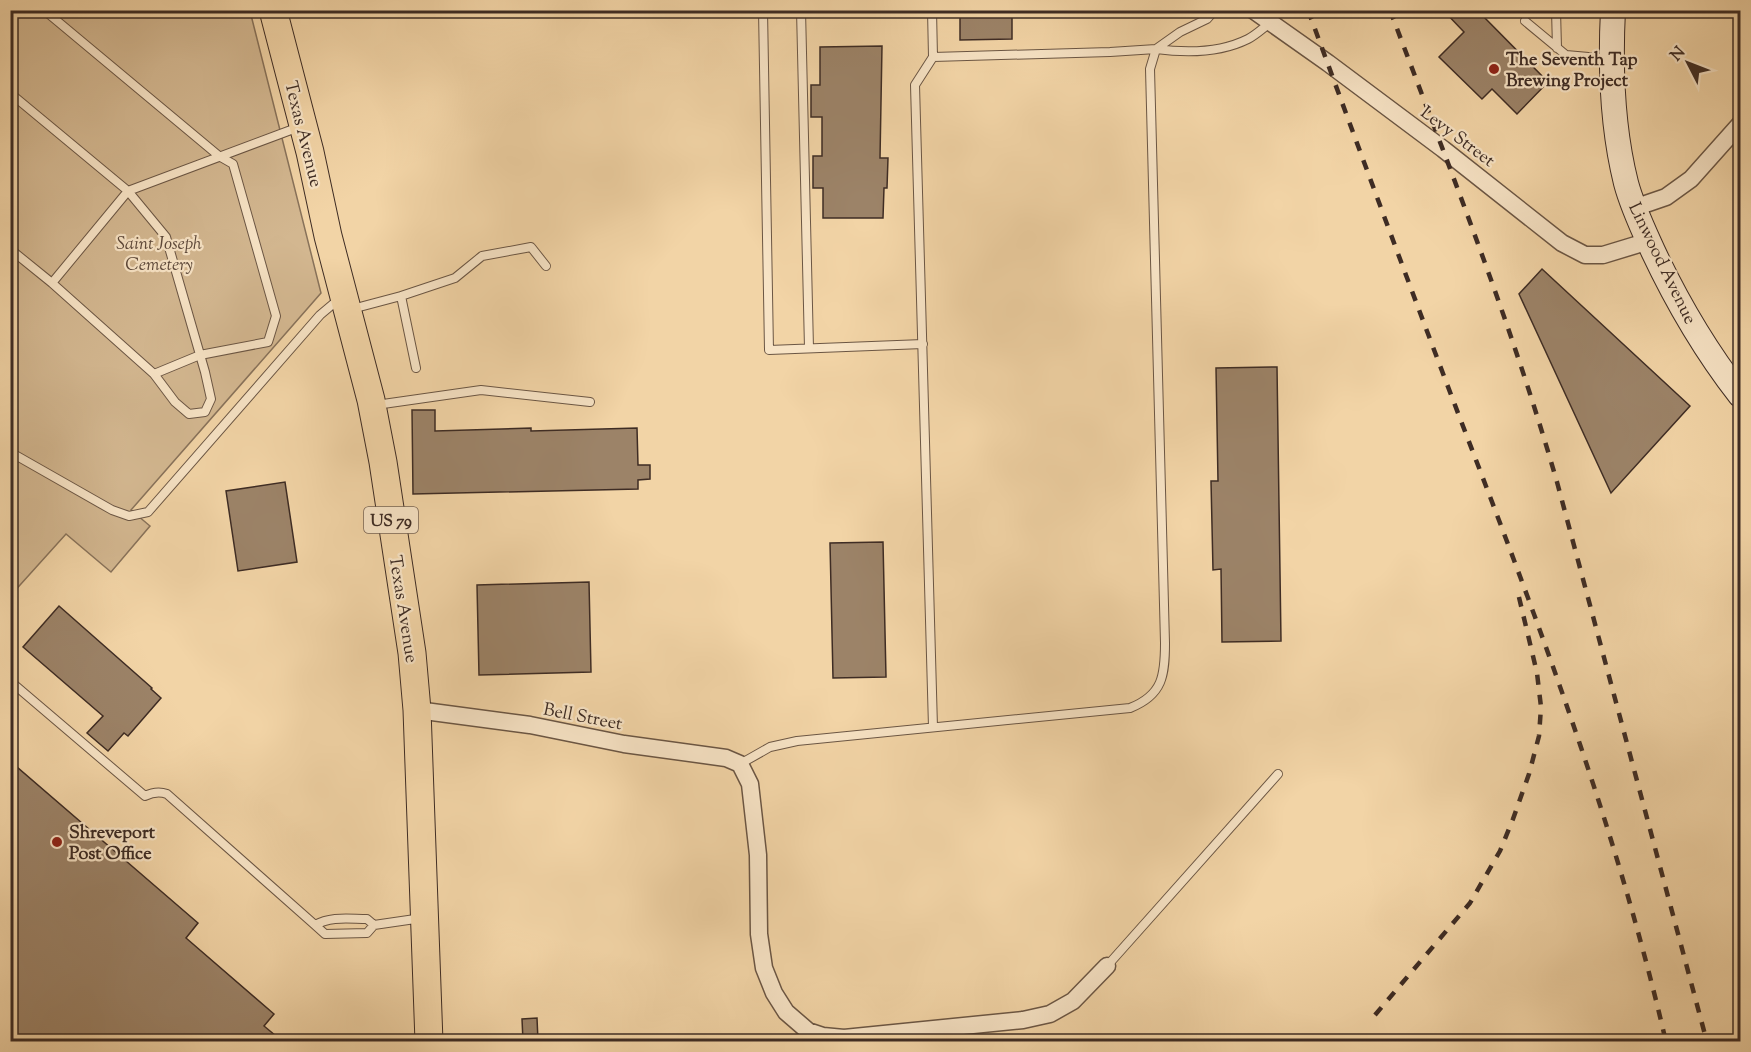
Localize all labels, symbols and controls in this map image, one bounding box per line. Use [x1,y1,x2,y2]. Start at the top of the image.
north arrow [1658,33,1718,93]
text: N [1666,42,1692,67]
place label: The Seventh Tap Brewing Project [1506,48,1638,95]
marker: The Seventh Tap Brewing Project [1487,62,1501,76]
street label: Texas Avenue [276,79,328,190]
street label: Levy Street [1414,101,1500,174]
street label: Linwood Avenue [1620,198,1702,329]
park label: Saint Joseph Cemetery [116,232,202,279]
road number: US 79 [364,507,418,533]
street label: Texas Avenue [381,554,423,665]
street label: Bell Street [541,698,624,738]
place label: Shreveport Post Office [69,821,156,868]
marker: Shreveport Post Office [50,835,64,849]

